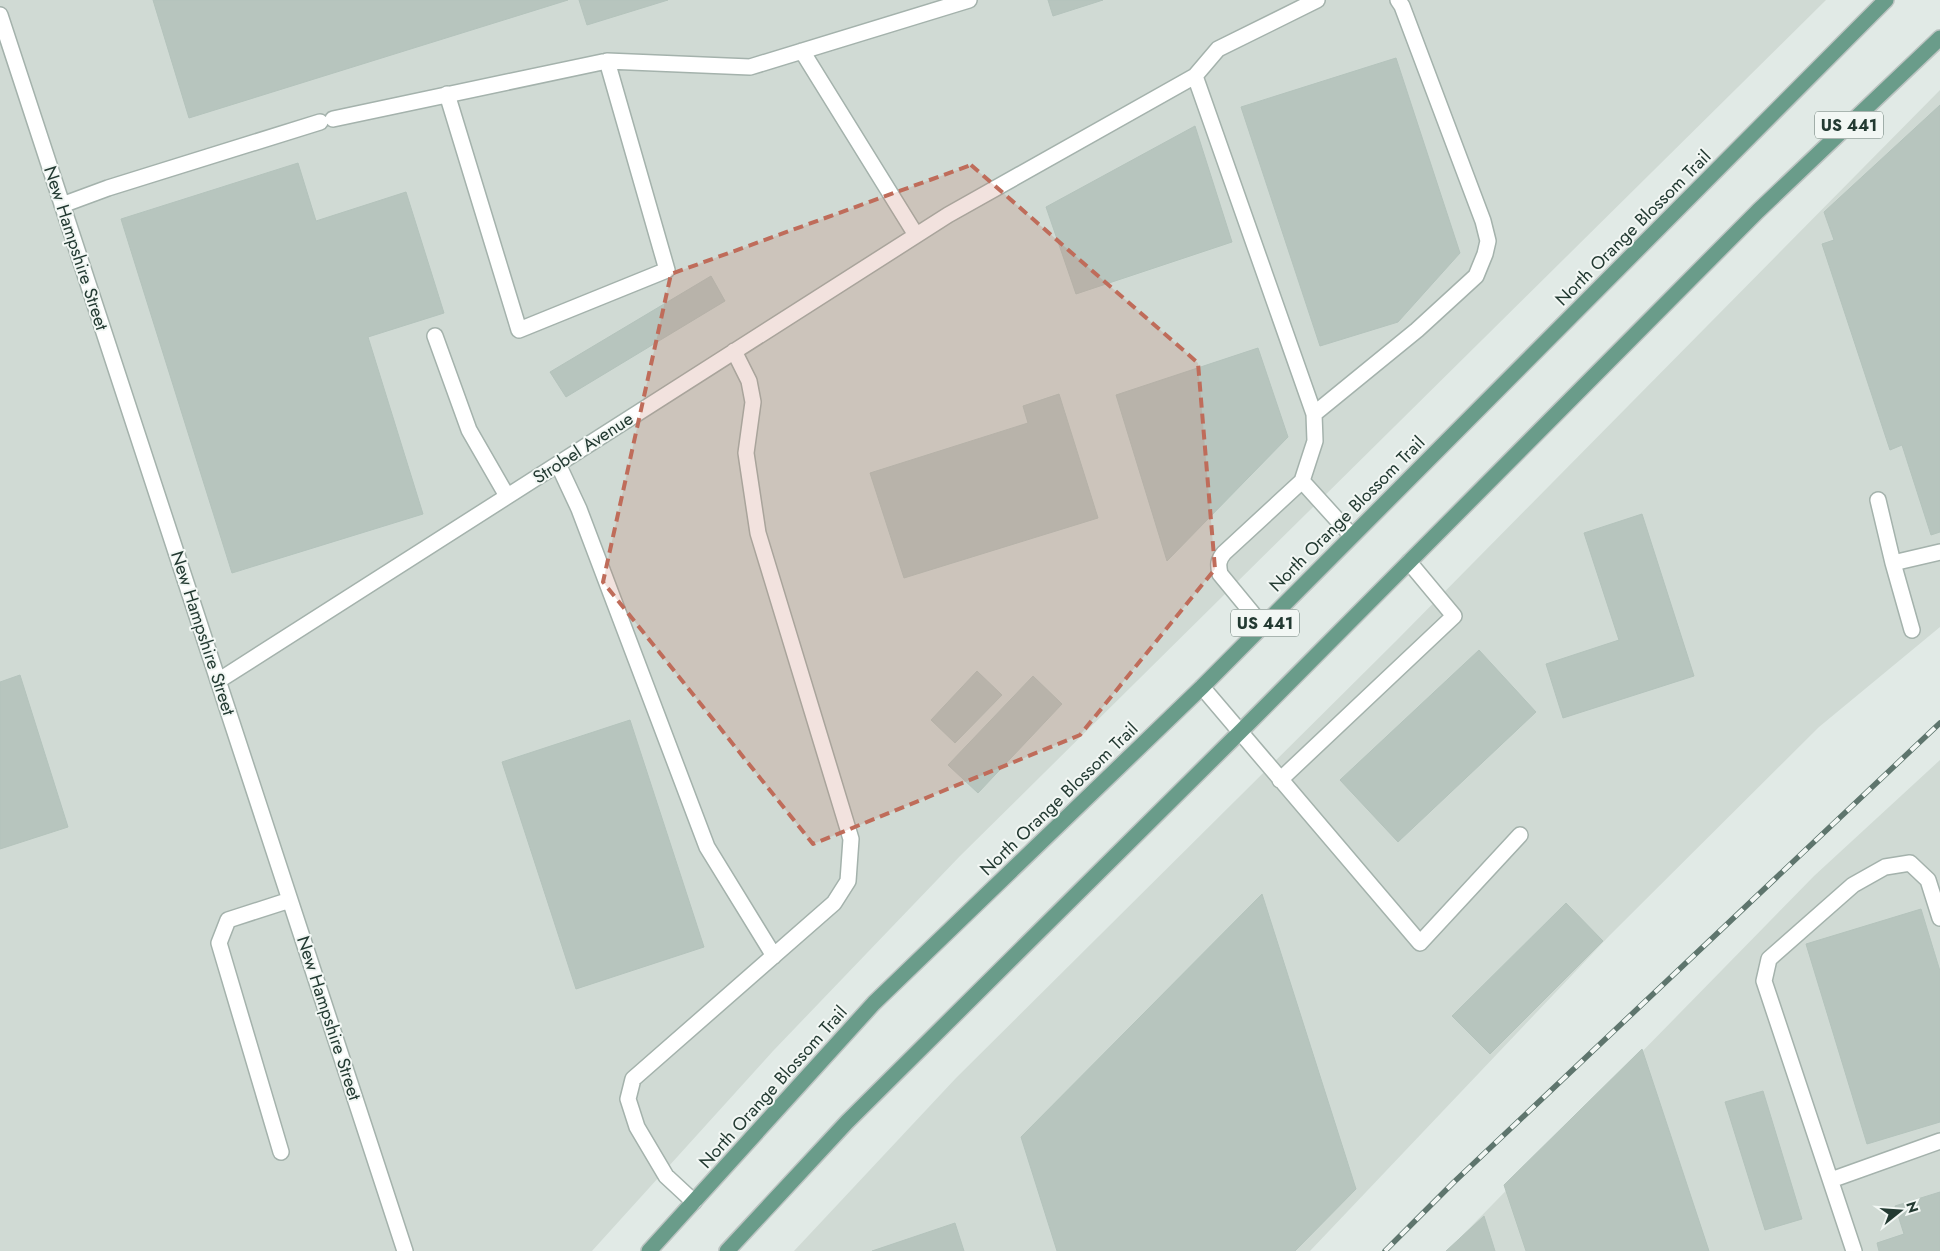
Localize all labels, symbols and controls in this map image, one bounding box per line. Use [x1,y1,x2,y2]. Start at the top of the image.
road number: US 441 [1815,112,1883,138]
street label: North Orange Blossom Trail [1549,144,1717,312]
street label: New Hampshire Street [37,163,115,334]
street label: Strobel Avenue [528,406,638,490]
street label: North Orange Blossom Trail [1263,430,1431,598]
street label: New Hampshire Street [164,548,242,719]
road number: US 441 [1231,610,1299,636]
street label: North Orange Blossom Trail [974,716,1144,882]
street label: New Hampshire Street [290,933,368,1104]
street label: North Orange Blossom Trail [693,1000,853,1174]
north arrow [1875,1186,1925,1236]
text: N [1901,1199,1924,1215]

